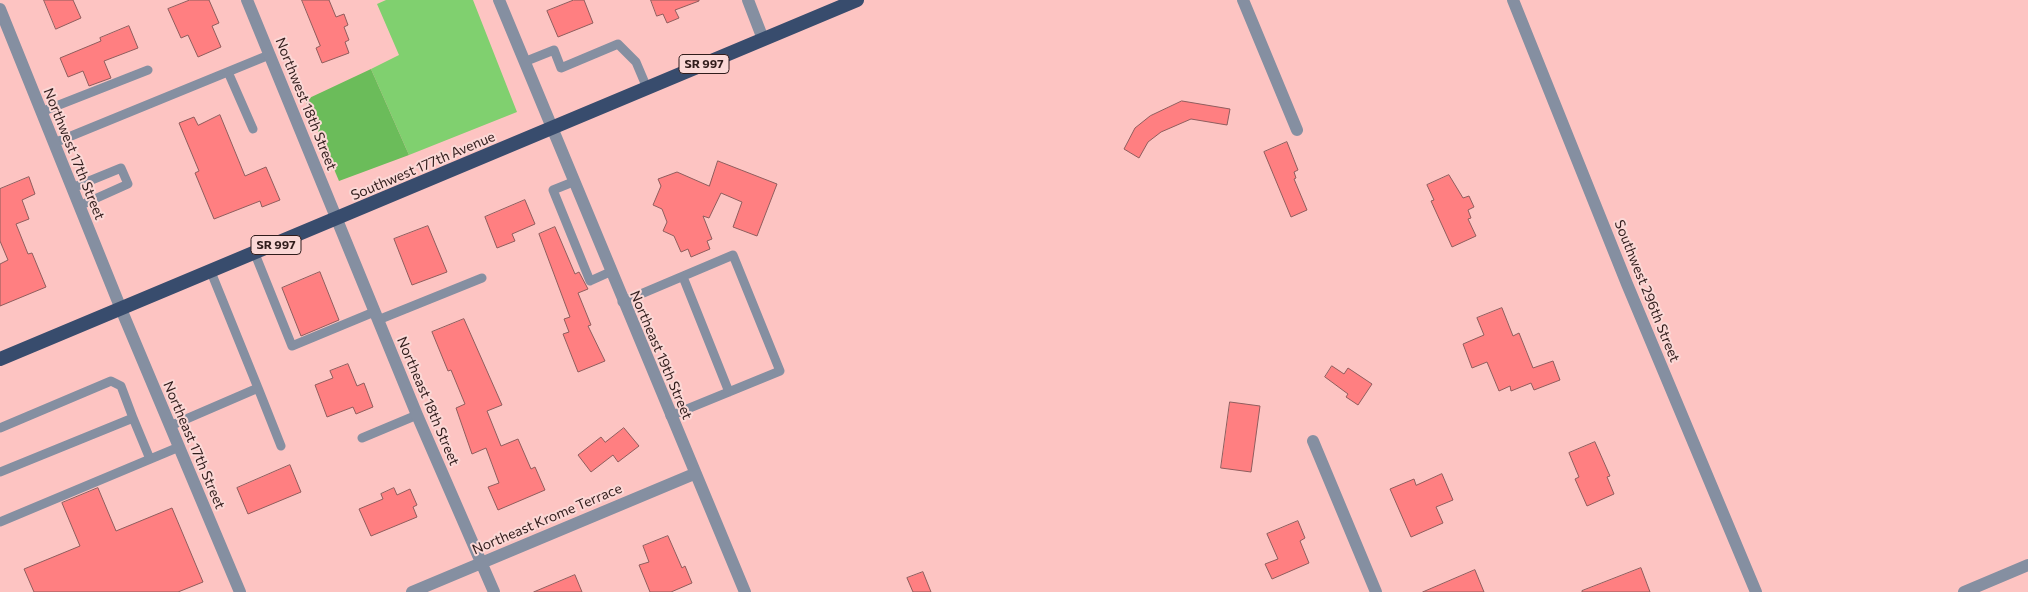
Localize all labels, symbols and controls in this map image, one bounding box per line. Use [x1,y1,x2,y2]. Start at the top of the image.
street label: Northwest 18th Street [272,35,340,173]
road number: SR 997 [679,54,729,74]
street label: Northwest 17th Street [40,86,108,222]
street label: Southwest 177th Avenue [348,128,498,204]
street label: Southwest 296th Street [1611,217,1683,365]
road number: SR 997 [251,236,301,254]
street label: Northeast 19th Street [626,288,696,422]
street label: Northeast 18th Street [393,334,463,468]
street label: Northeast 17th Street [159,379,229,511]
street label: Northeast Krome Terrace [470,480,624,558]

